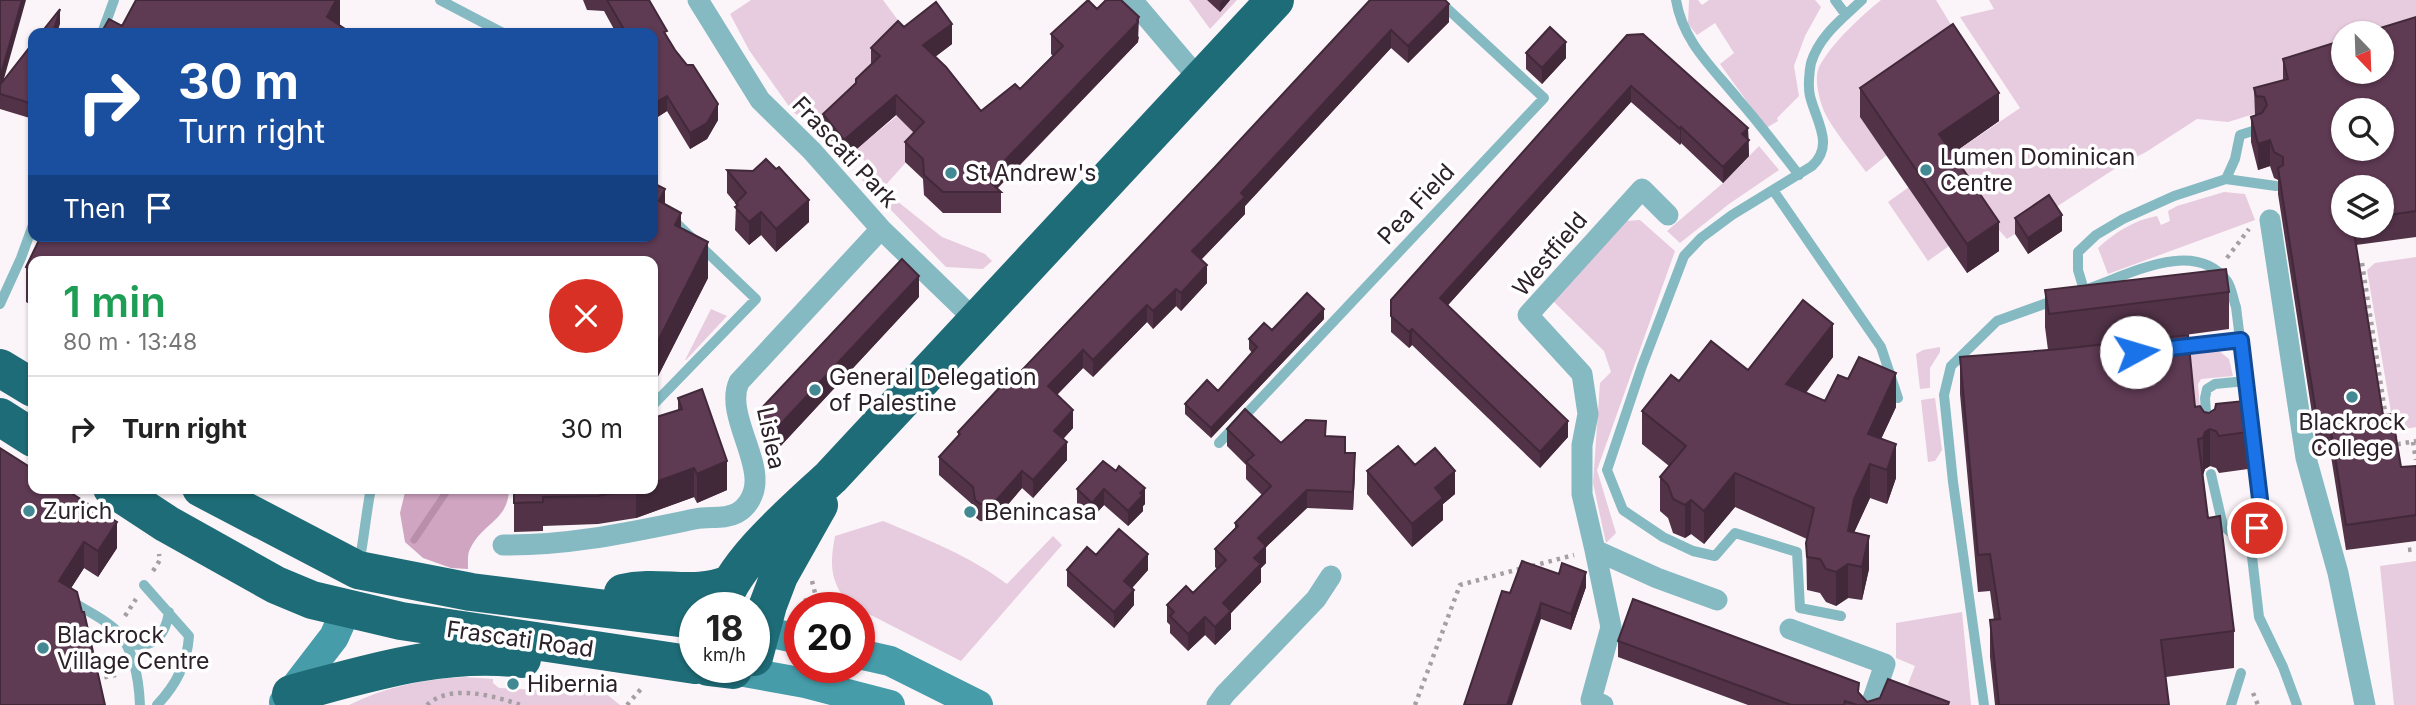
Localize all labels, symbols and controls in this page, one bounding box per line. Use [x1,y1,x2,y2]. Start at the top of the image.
north arrow [2331,21,2394,84]
map controls [2331,21,2394,238]
text: 30 m [178,52,299,111]
icon: right [63,56,154,147]
street label: Frascati Park [786,91,904,214]
button: search [2331,98,2394,161]
text: Turn right [178,112,325,151]
place label: Lumen Dominican Centre [1940,143,2135,197]
street label: Pea Field [1372,158,1460,250]
place label: St Andrew's [965,159,1096,187]
marker: Lumen Dominican Centre [1918,162,1934,178]
marker: St Andrew's [943,165,959,181]
button: layers [2331,175,2394,238]
icon: arrive [140,189,178,227]
text: Then [63,193,126,224]
street label: Westfield [1507,206,1593,302]
text: 1 min [63,276,166,327]
button: close [549,279,623,353]
position arrow [2099,315,2173,389]
text: 80 m · 13:48 [63,328,197,356]
place label: General Delegation of Palestine [829,363,1037,417]
marker: General Delegation of Palestine [807,382,823,398]
marker: Blackrock College [2344,389,2360,405]
street label: Lislea [751,404,791,472]
place label: Blackrock College [2298,408,2406,462]
icon: right [63,410,101,448]
text: Turn right [122,413,247,444]
text: 30 m [560,413,623,444]
place label: Zurich [43,497,112,525]
place label: Benincasa [984,498,1097,526]
pin [2227,498,2287,558]
marker: Zurich [21,503,37,519]
marker: Benincasa [962,504,978,520]
icon: arrive [2238,509,2276,547]
speed limit sign: 20 [784,592,875,683]
text: 18 [706,607,743,649]
street label: Frascati Road [445,615,595,663]
place label: Blackrock Village Centre [57,621,210,675]
marker: Blackrock Village Centre [35,640,51,656]
text: km/h [703,644,746,665]
place label: Hibernia [527,670,618,698]
marker: Hibernia [505,676,521,692]

